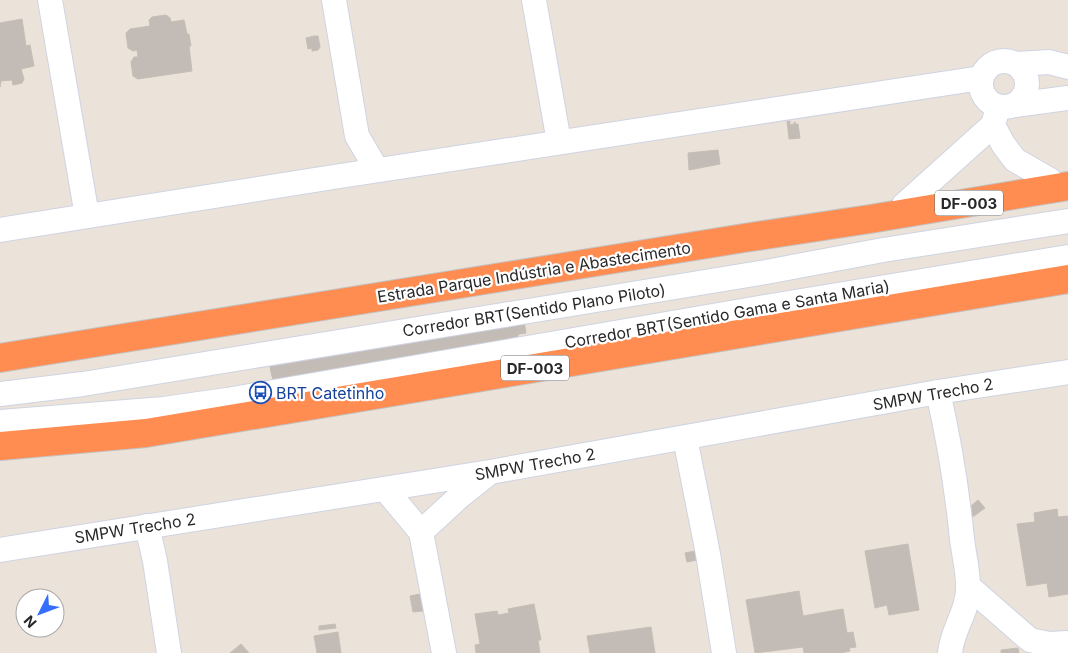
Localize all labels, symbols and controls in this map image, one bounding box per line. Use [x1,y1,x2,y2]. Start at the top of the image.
road number: DF-003 [935,190,1003,216]
street label: Estrada Parque Indústria e Abastecimento [376,237,692,307]
street label: Corredor BRT(Sentido Gama e Santa Maria) [563,276,891,352]
street label: Corredor BRT(Sentido Plano Piloto) [401,279,667,341]
road number: DF-003 [501,356,569,380]
street label: SMPW Trecho 2 [871,374,995,414]
bus stop icon: BRT Catetinho [248,381,272,405]
place label: BRT Catetinho [276,383,384,403]
street label: SMPW Trecho 2 [473,444,597,484]
street label: SMPW Trecho 2 [73,509,197,547]
north arrow [15,588,65,638]
text: N [20,612,40,632]

